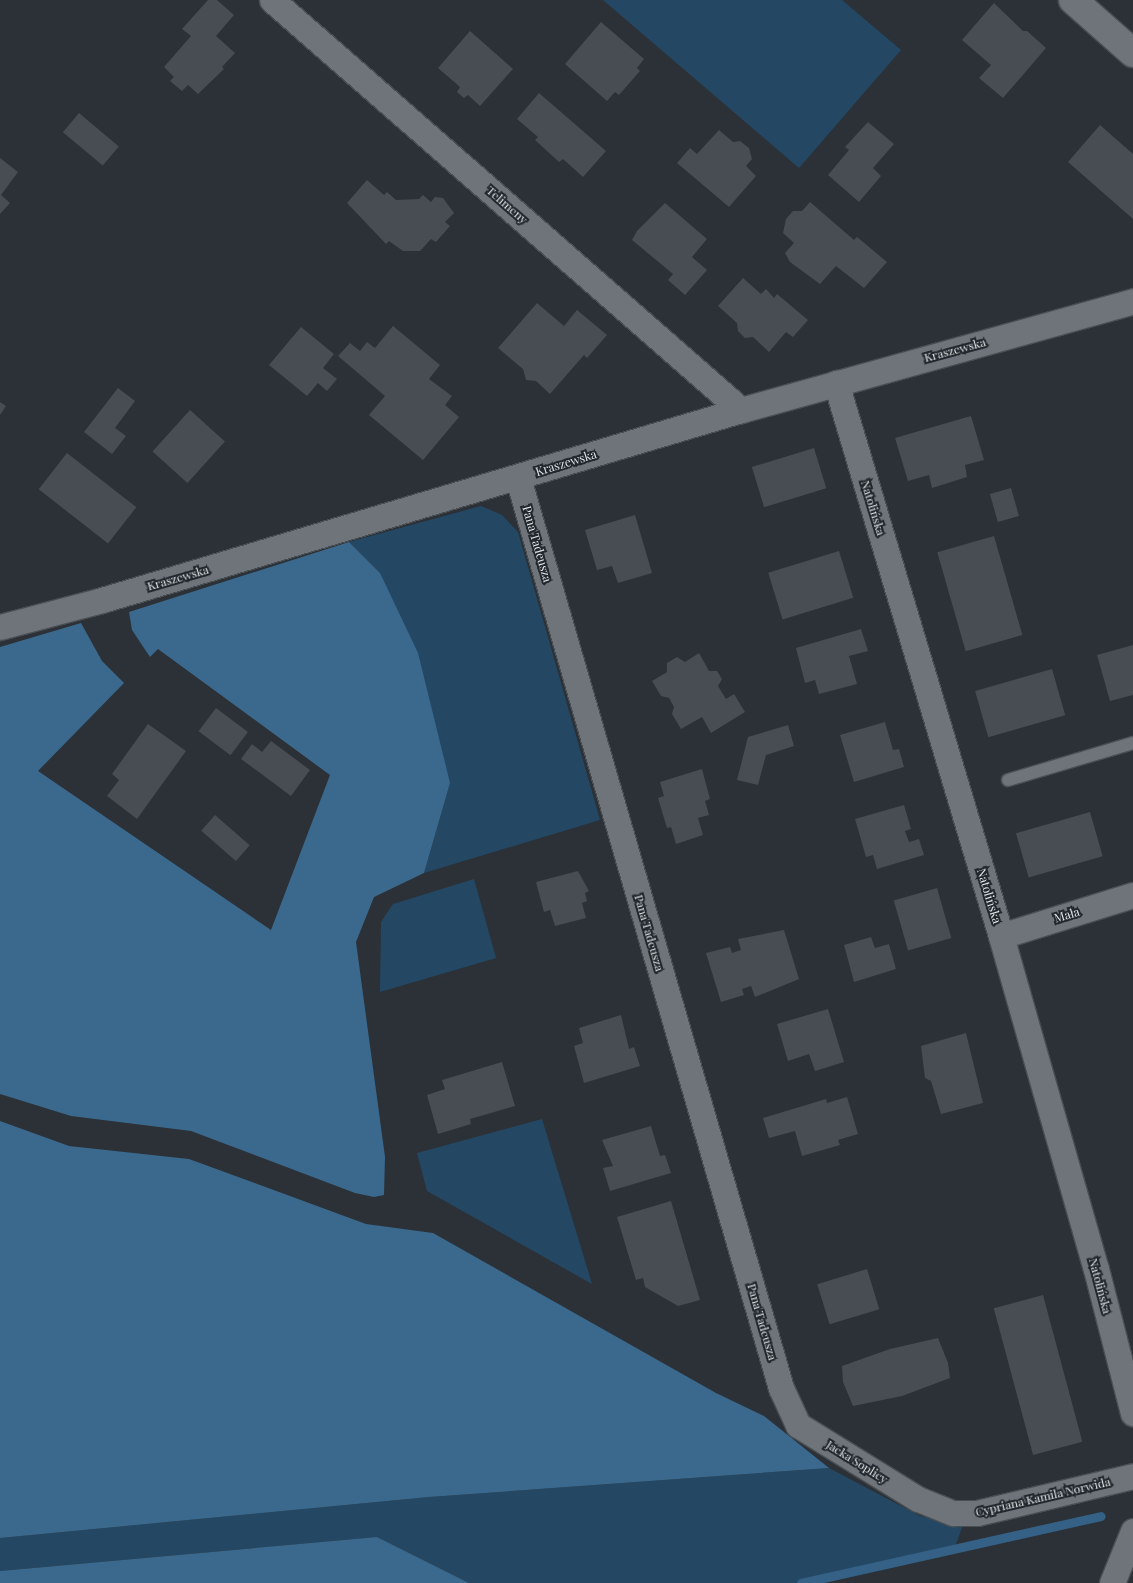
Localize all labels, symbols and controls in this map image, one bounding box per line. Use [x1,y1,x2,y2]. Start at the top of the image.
street label: Telimeny [483,183,531,227]
street label: Kraszewska [923,335,987,365]
street label: Kraszewska [534,447,598,479]
street label: Natolińska [858,479,888,537]
street label: Pana Tadeusza [519,504,555,584]
street label: Kraszewska [146,562,210,594]
street label: Natolińska [974,867,1004,925]
street label: Pana Tadeusza [631,893,667,973]
street label: Mała [1053,904,1081,926]
street label: Natolińska [1086,1257,1114,1315]
street label: Pana Tadeusza [744,1282,780,1362]
street label: Jacka Soplicy [824,1437,890,1487]
street label: Cypriana Kamila Norwida [974,1474,1112,1520]

